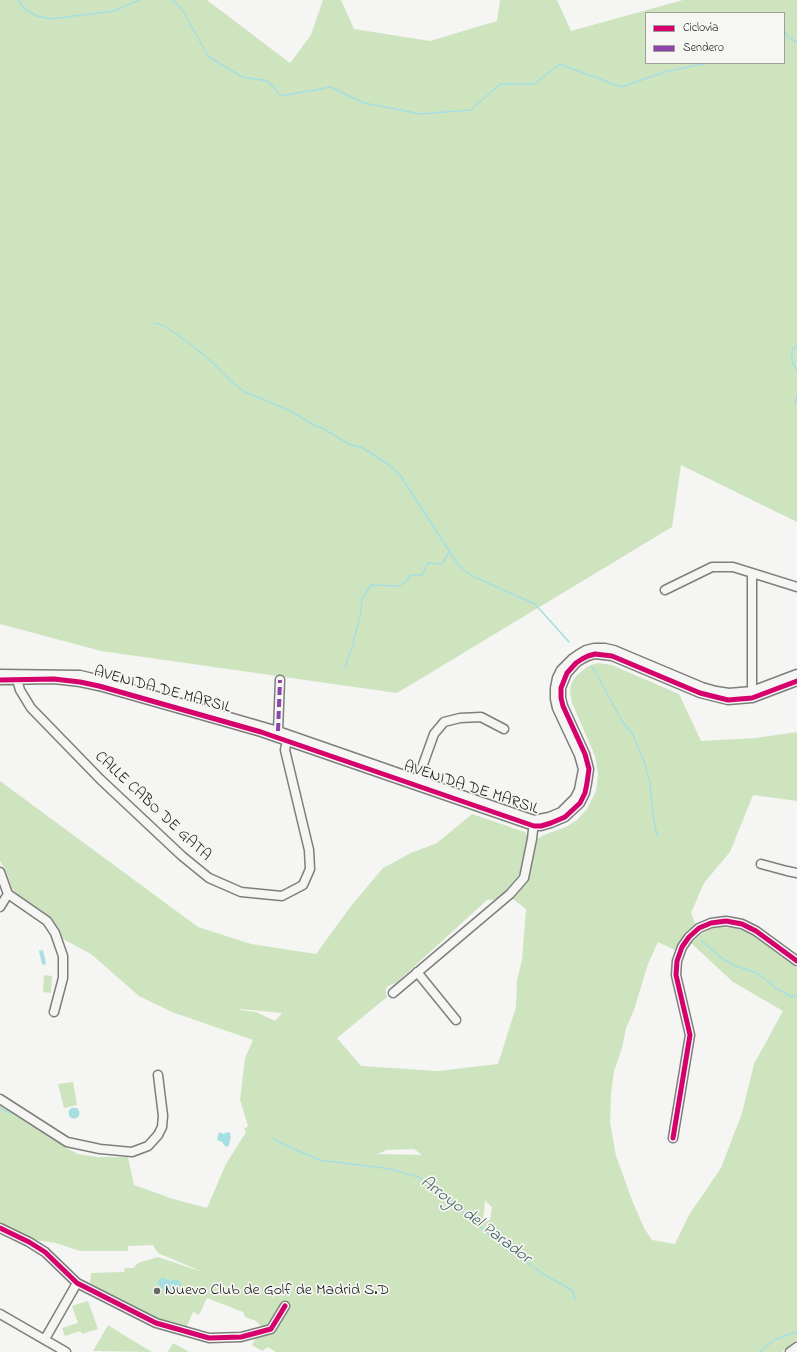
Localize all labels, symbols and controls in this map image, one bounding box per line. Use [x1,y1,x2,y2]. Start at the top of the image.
legend [645,12,785,64]
text: Ciclovía [683,19,719,37]
text: Sendero [683,39,724,57]
street label: AVENIDA DE MARSIL [91,663,233,719]
street label: CALLE CABO DE GATA [90,748,214,866]
street label: AVENIDA DE MARSIL [401,758,541,820]
water label: Arroyo del Parador [416,1173,534,1269]
place label: Nuevo Club de Golf de Madrid S.D [165,1281,389,1301]
marker: Nuevo Club de Golf de Madrid S.D [152,1286,162,1296]

